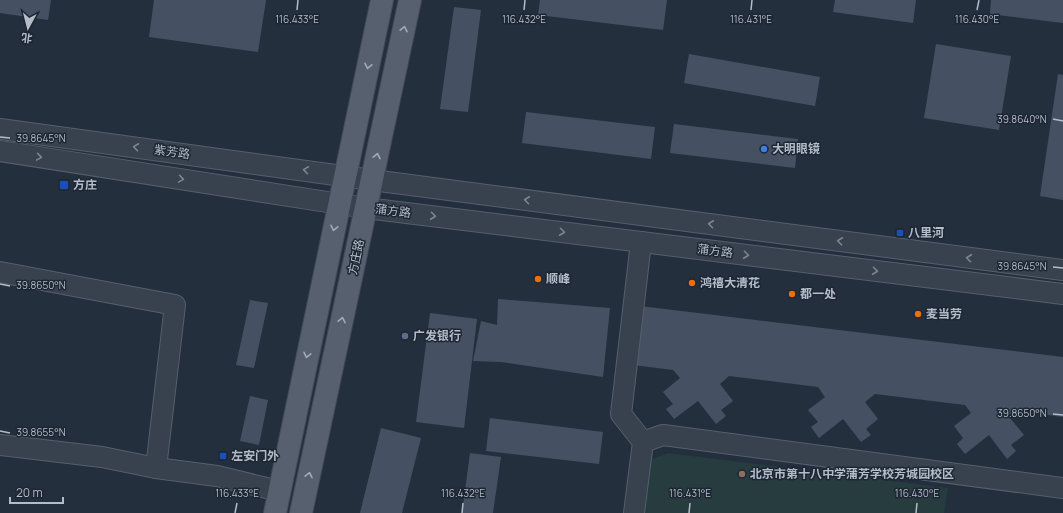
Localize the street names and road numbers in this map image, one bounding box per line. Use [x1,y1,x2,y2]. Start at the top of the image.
street label: 紫芳路 [153,141,191,162]
street label: 蒲方路 [374,200,412,221]
street label: 方庄路 [343,238,368,276]
street label: 蒲方路 [696,240,734,261]

